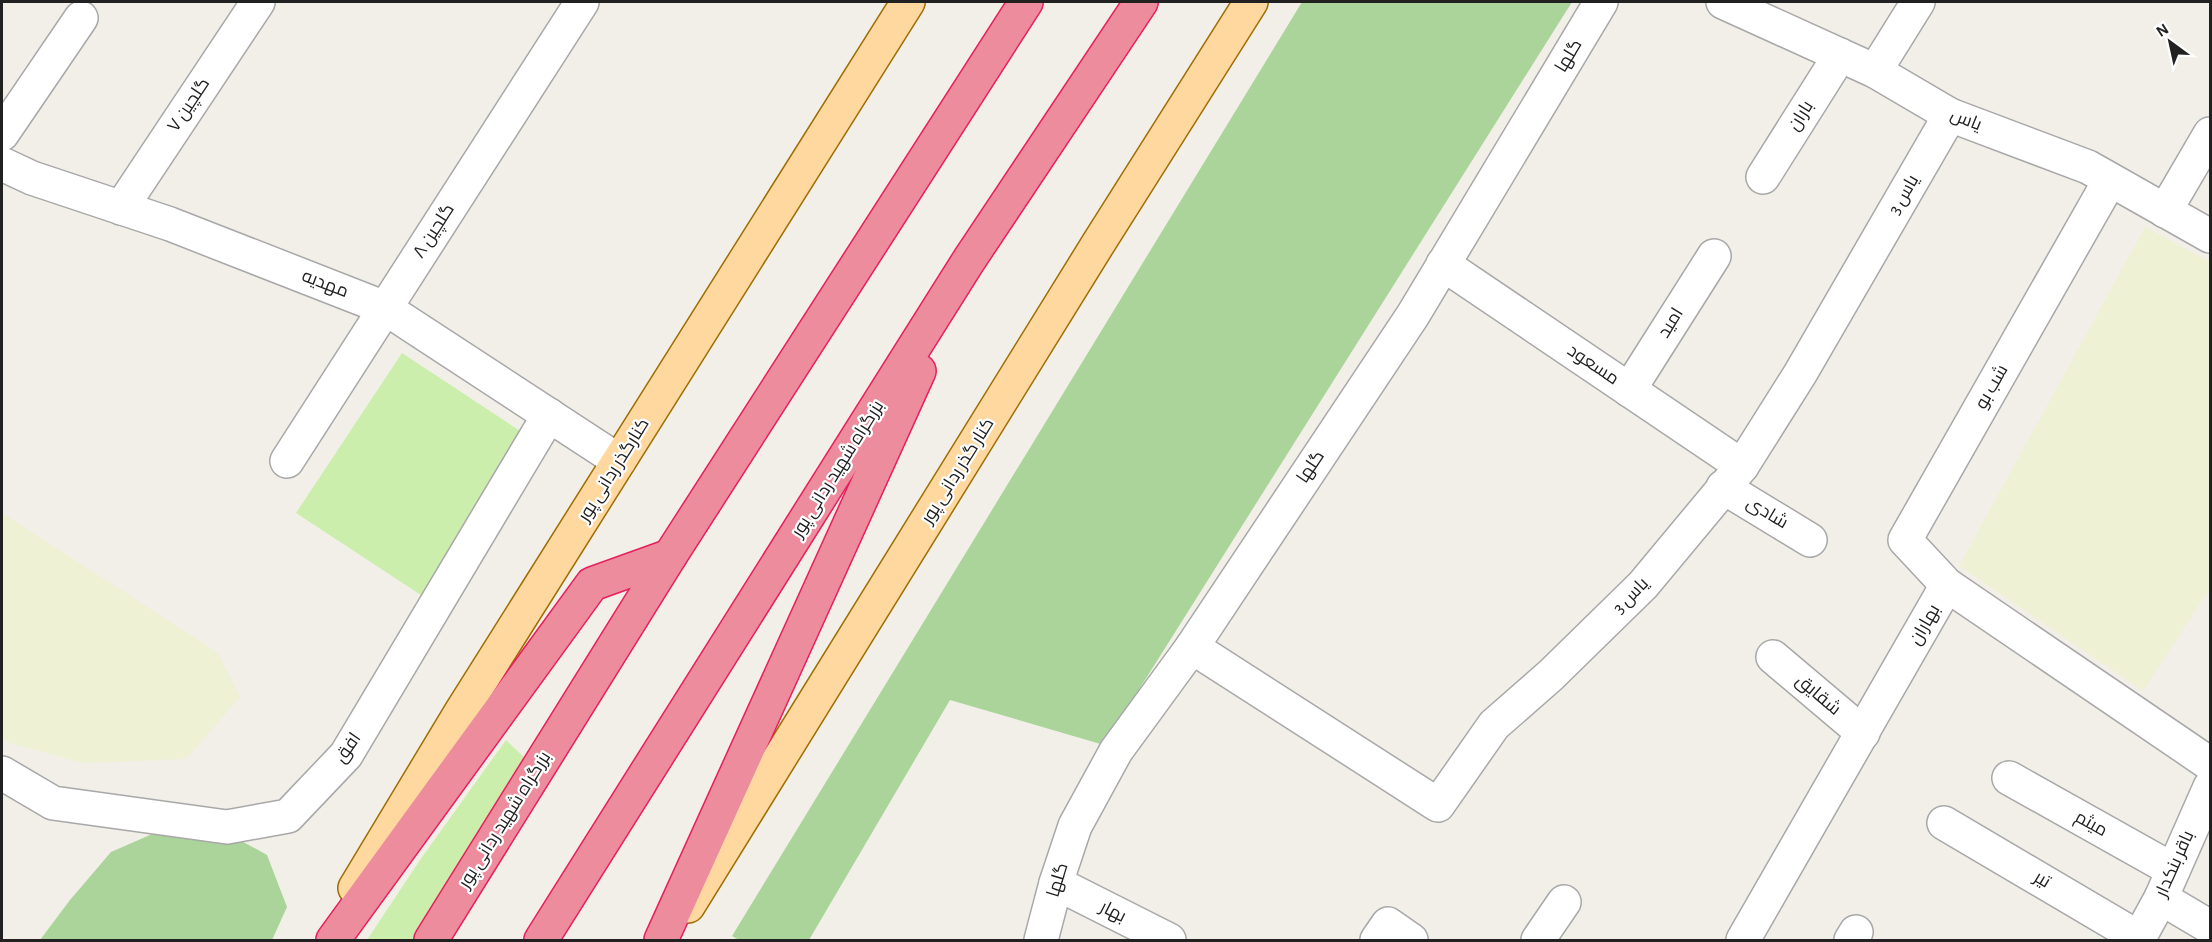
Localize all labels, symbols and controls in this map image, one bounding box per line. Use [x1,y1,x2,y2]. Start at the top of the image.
north arrow [2140,12,2200,72]
text: N [2153,21,2171,40]
street label: گلها [1552,36,1587,76]
street label: گلچین ۷ [165,75,215,136]
street label: باران [1785,98,1818,135]
street label: یاس [1947,106,1984,135]
street label: یاس 3 [1886,172,1923,218]
street label: گلچین ۸ [410,201,460,262]
street label: مهدیه [299,267,351,302]
street label: امید [1655,305,1687,341]
street label: مسعود [1564,341,1622,389]
street label: شب بو [1971,361,2013,413]
street label: بزرگراه شهید ردانی پور [787,397,889,542]
street label: کنارگذر ردانی پور [575,415,655,527]
street label: کنار گذر ردانی پور [918,415,999,529]
street label: گلها [1294,448,1329,487]
street label: شادی [1743,493,1791,533]
street label: یاس 3 [1610,574,1653,618]
street label: بهاران [1906,602,1945,649]
street label: شقایق [1791,670,1845,720]
street label: افق [331,730,366,767]
street label: بزرگراه شهید ردانی پور [454,748,556,893]
street label: میثم [2071,807,2111,842]
street label: باقر بنکدار [2152,828,2198,901]
street label: گلها [1044,861,1073,900]
street label: تیر [2029,868,2053,893]
street label: بهار [1096,897,1129,927]

